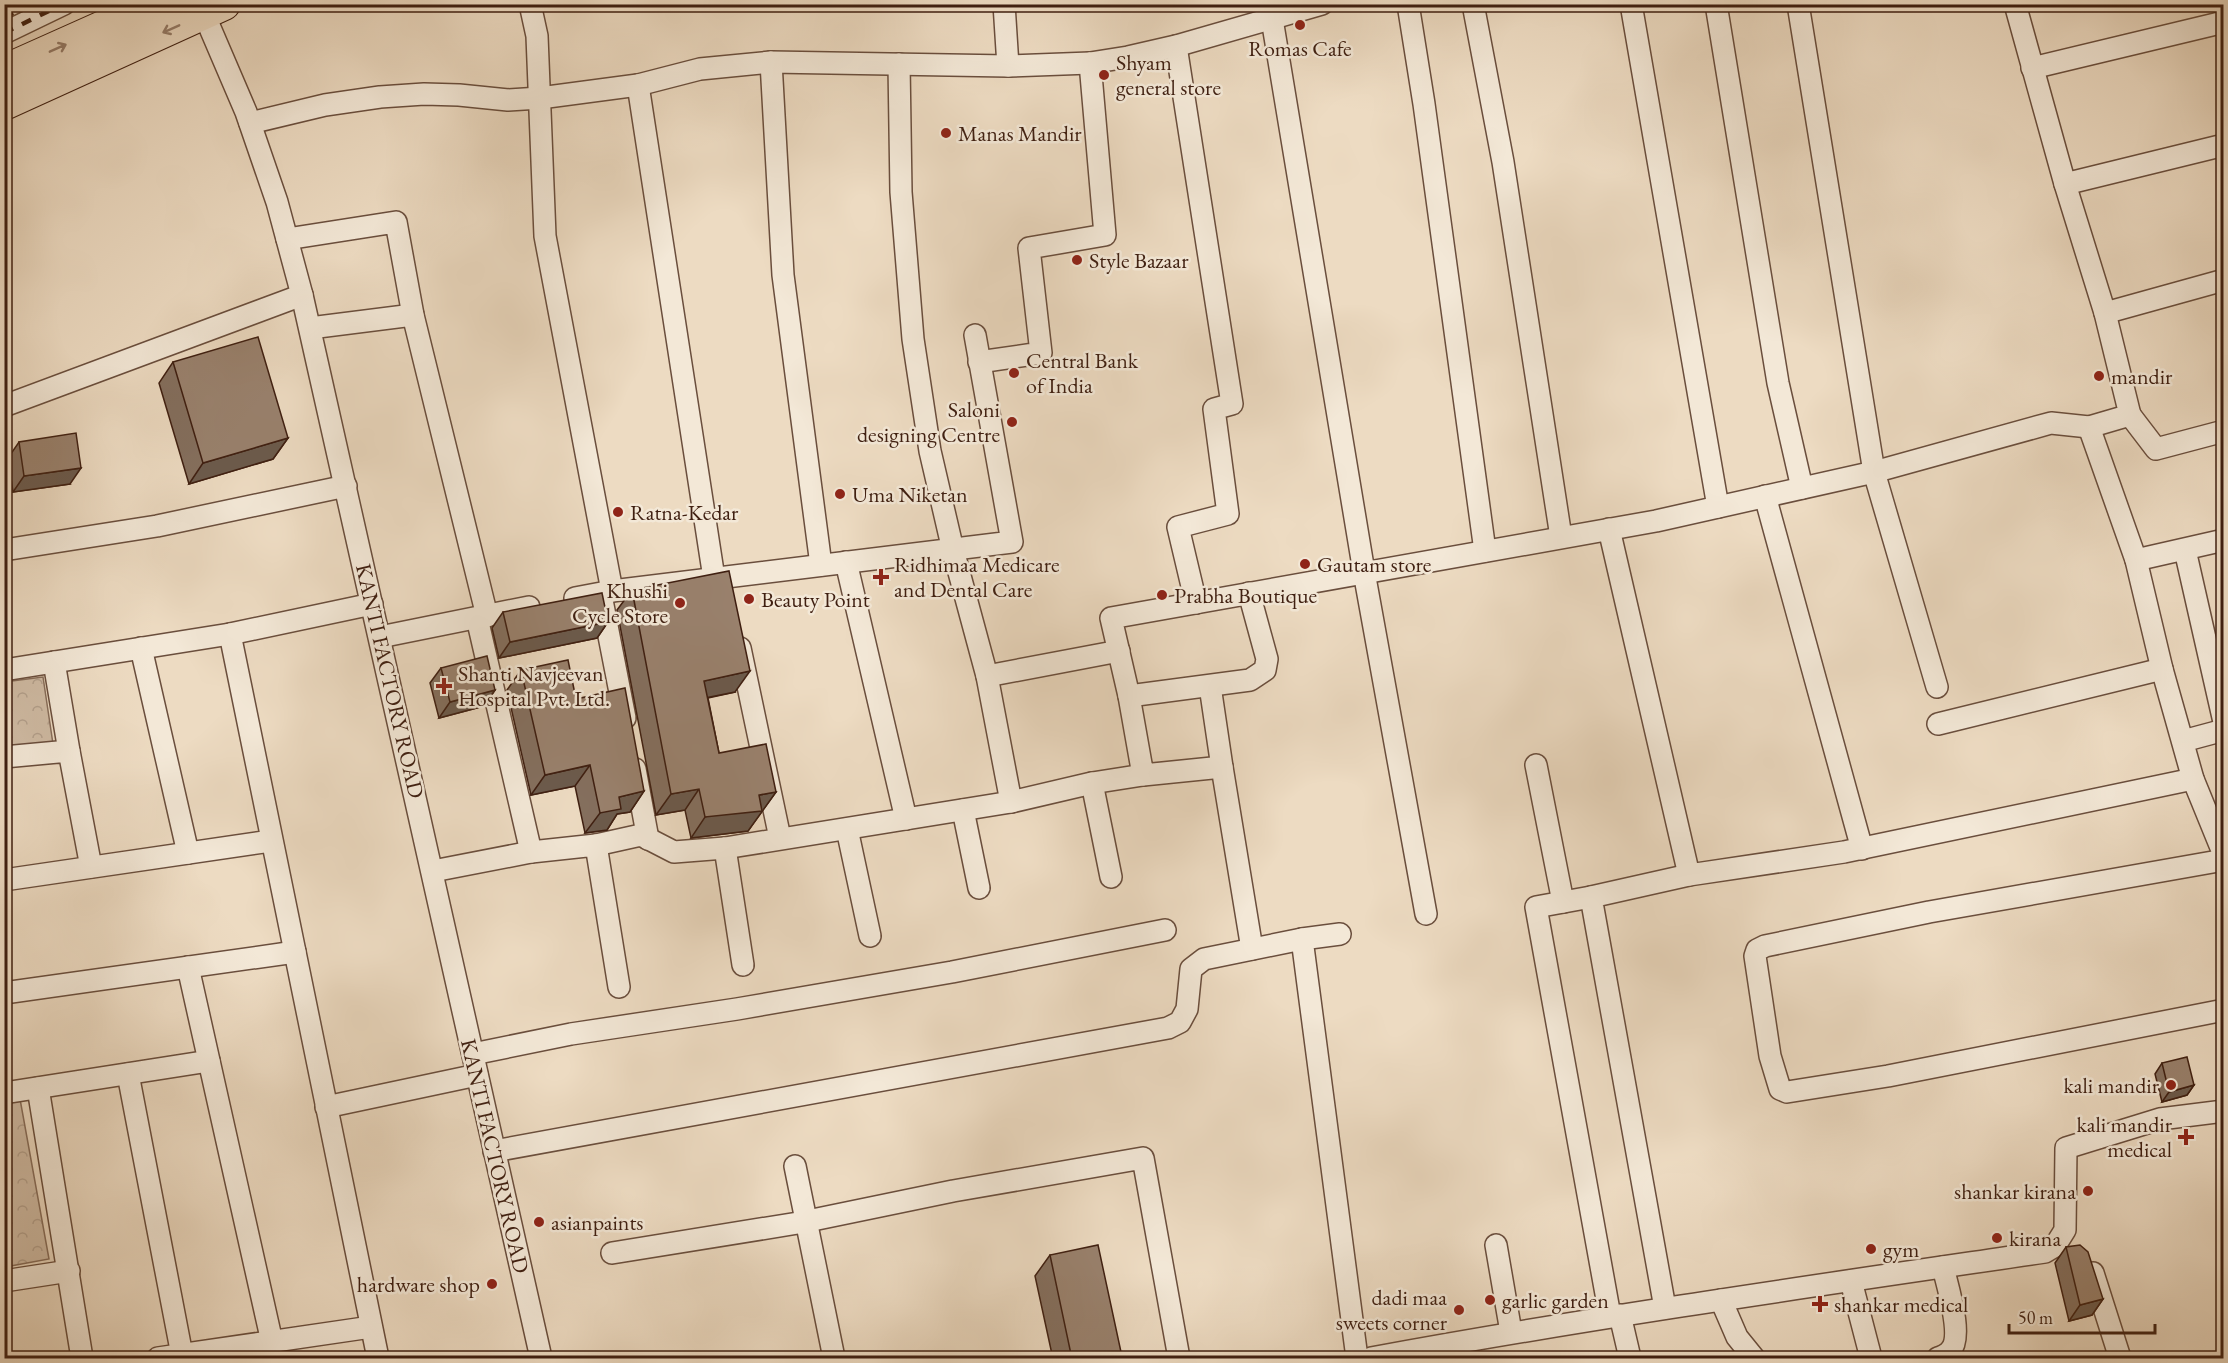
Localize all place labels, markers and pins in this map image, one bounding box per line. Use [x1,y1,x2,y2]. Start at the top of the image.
marker: Romas Cafe [1293,18,1307,32]
place label: Romas Cafe [1248,34,1352,63]
place label: Shyam general store [1116,48,1221,102]
marker: Shyam general store [1097,68,1111,82]
place label: Manas Mandir [958,119,1082,148]
marker: Manas Mandir [939,126,953,140]
place label: Style Bazaar [1089,246,1189,275]
marker: Style Bazaar [1070,253,1084,267]
place label: Central Bank of India [1026,346,1139,400]
place label: mandir [2111,362,2173,391]
marker: Central Bank of India [1007,366,1021,380]
marker: mandir [2092,369,2106,383]
place label: Saloni designing Centre [857,395,1000,449]
marker: Saloni designing Centre [1005,415,1019,429]
place label: Uma Niketan [852,480,968,509]
marker: Uma Niketan [833,487,847,501]
place label: Ratna-Kedar [630,498,739,527]
marker: Ratna-Kedar [611,505,625,519]
place label: Ridhimaa Medicare and Dental Care [894,550,1060,604]
place label: Gautam store [1317,550,1432,579]
marker: Gautam store [1298,557,1312,571]
marker: Ridhimaa Medicare and Dental Care [872,568,890,586]
place label: Khushi Cycle Store [572,576,668,630]
place label: Prabha Boutique [1174,581,1318,610]
place label: Beauty Point [761,585,870,614]
marker: Prabha Boutique [1155,588,1169,602]
marker: Beauty Point [742,592,756,606]
marker: Khushi Cycle Store [673,596,687,610]
place label: Shanti Navjeevan Hospital Pvt. Ltd. [458,659,610,713]
marker: Shanti Navjeevan Hospital Pvt. Ltd. [435,677,453,695]
place label: kali mandir [2063,1071,2160,1100]
marker: kali mandir [2164,1078,2178,1092]
place label: kali mandir medical [2076,1110,2173,1164]
marker: kali mandir medical [2177,1128,2195,1146]
place label: shankar kirana [1954,1177,2076,1206]
marker: shankar kirana [2081,1184,2095,1198]
place label: asianpaints [551,1208,643,1237]
marker: asianpaints [532,1215,546,1229]
place label: kirana [2009,1224,2061,1253]
marker: kirana [1990,1231,2004,1245]
place label: gym [1883,1235,1919,1264]
marker: gym [1864,1242,1878,1256]
place label: hardware shop [357,1270,480,1299]
marker: hardware shop [485,1277,499,1291]
place label: dadi maa sweets corner [1336,1283,1448,1337]
place label: garlic garden [1502,1286,1609,1315]
place label: shankar medical [1834,1290,1968,1319]
marker: garlic garden [1483,1293,1497,1307]
marker: shankar medical [1811,1295,1829,1313]
marker: dadi maa sweets corner [1452,1303,1466,1317]

